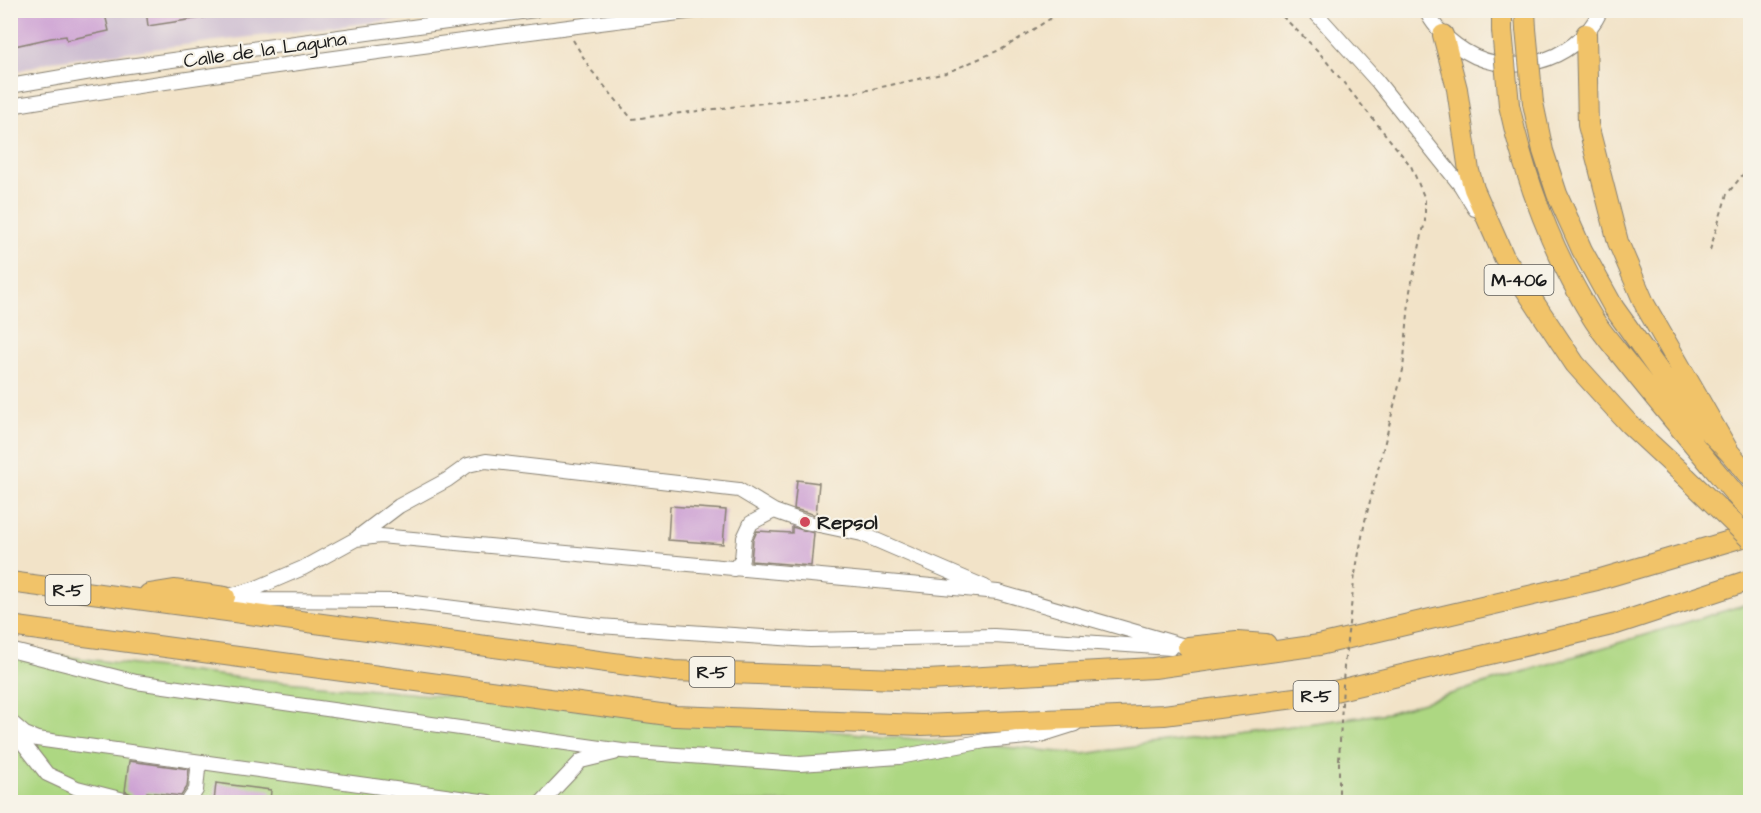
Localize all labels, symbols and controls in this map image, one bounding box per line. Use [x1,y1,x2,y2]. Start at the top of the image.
street label: Calle de la Laguna [182,25,349,76]
road number: M-406 [1484,265,1553,295]
place label: Repsol [817,509,878,537]
marker: Repsol [798,515,812,529]
road number: R-5 [46,575,90,605]
road number: R-5 [690,657,734,687]
road number: R-5 [1294,681,1338,711]

